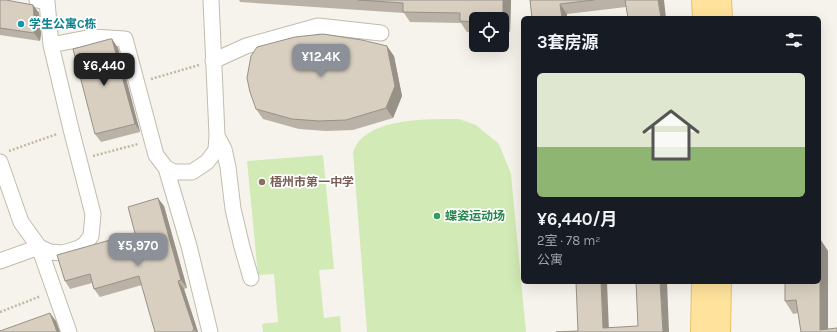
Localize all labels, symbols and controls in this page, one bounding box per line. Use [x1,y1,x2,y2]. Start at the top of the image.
map controls [469,12,509,52]
button: locate [469,12,509,52]
place label: 学生公寓C栋 [29,17,97,31]
marker: 学生公寓C栋 [16,19,26,29]
icon: filters [783,29,805,51]
text: 3套房源 [537,32,599,52]
pin: ¥12.4K [288,44,354,78]
text: ¥12.4K [301,49,341,64]
pin: ¥6,440 [71,53,137,87]
text: ¥6,440 [83,58,125,73]
icon: home [635,99,707,171]
place label: 梧州市第一中学 [270,175,354,189]
marker: 梧州市第一中学 [257,177,267,187]
place label: 蝶姿运动场 [445,209,505,223]
text: ¥6,440/月 [537,209,618,229]
marker: 蝶姿运动场 [432,211,442,221]
pin: ¥5,970 [105,233,171,267]
text: 2室 · 78 m² [537,233,601,248]
text: ¥5,970 [117,238,159,253]
text: 公寓 [537,252,563,267]

